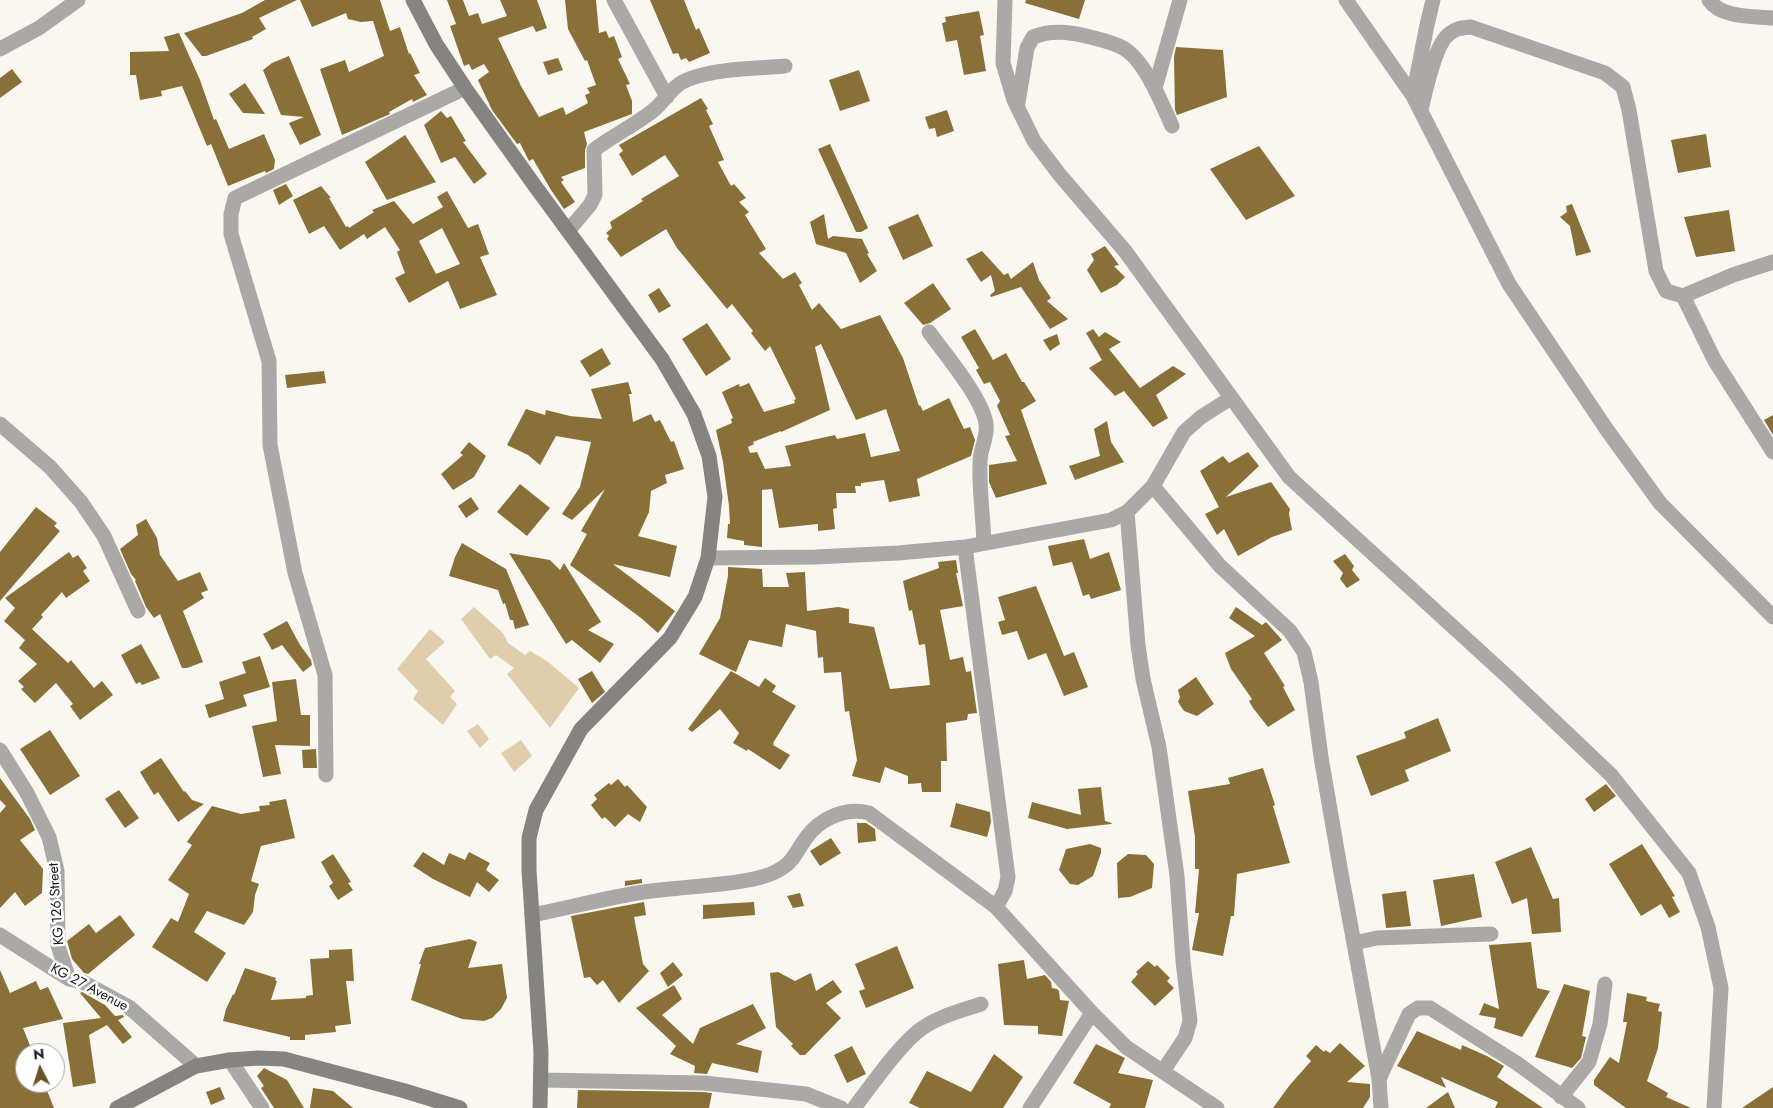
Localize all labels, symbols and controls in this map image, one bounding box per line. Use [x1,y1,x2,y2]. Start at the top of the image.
street label: KG 126 Street [46,862,68,946]
street label: KG 27 Avenue [47,961,131,1015]
north arrow [15,1043,65,1093]
text: N [32,1044,45,1065]

